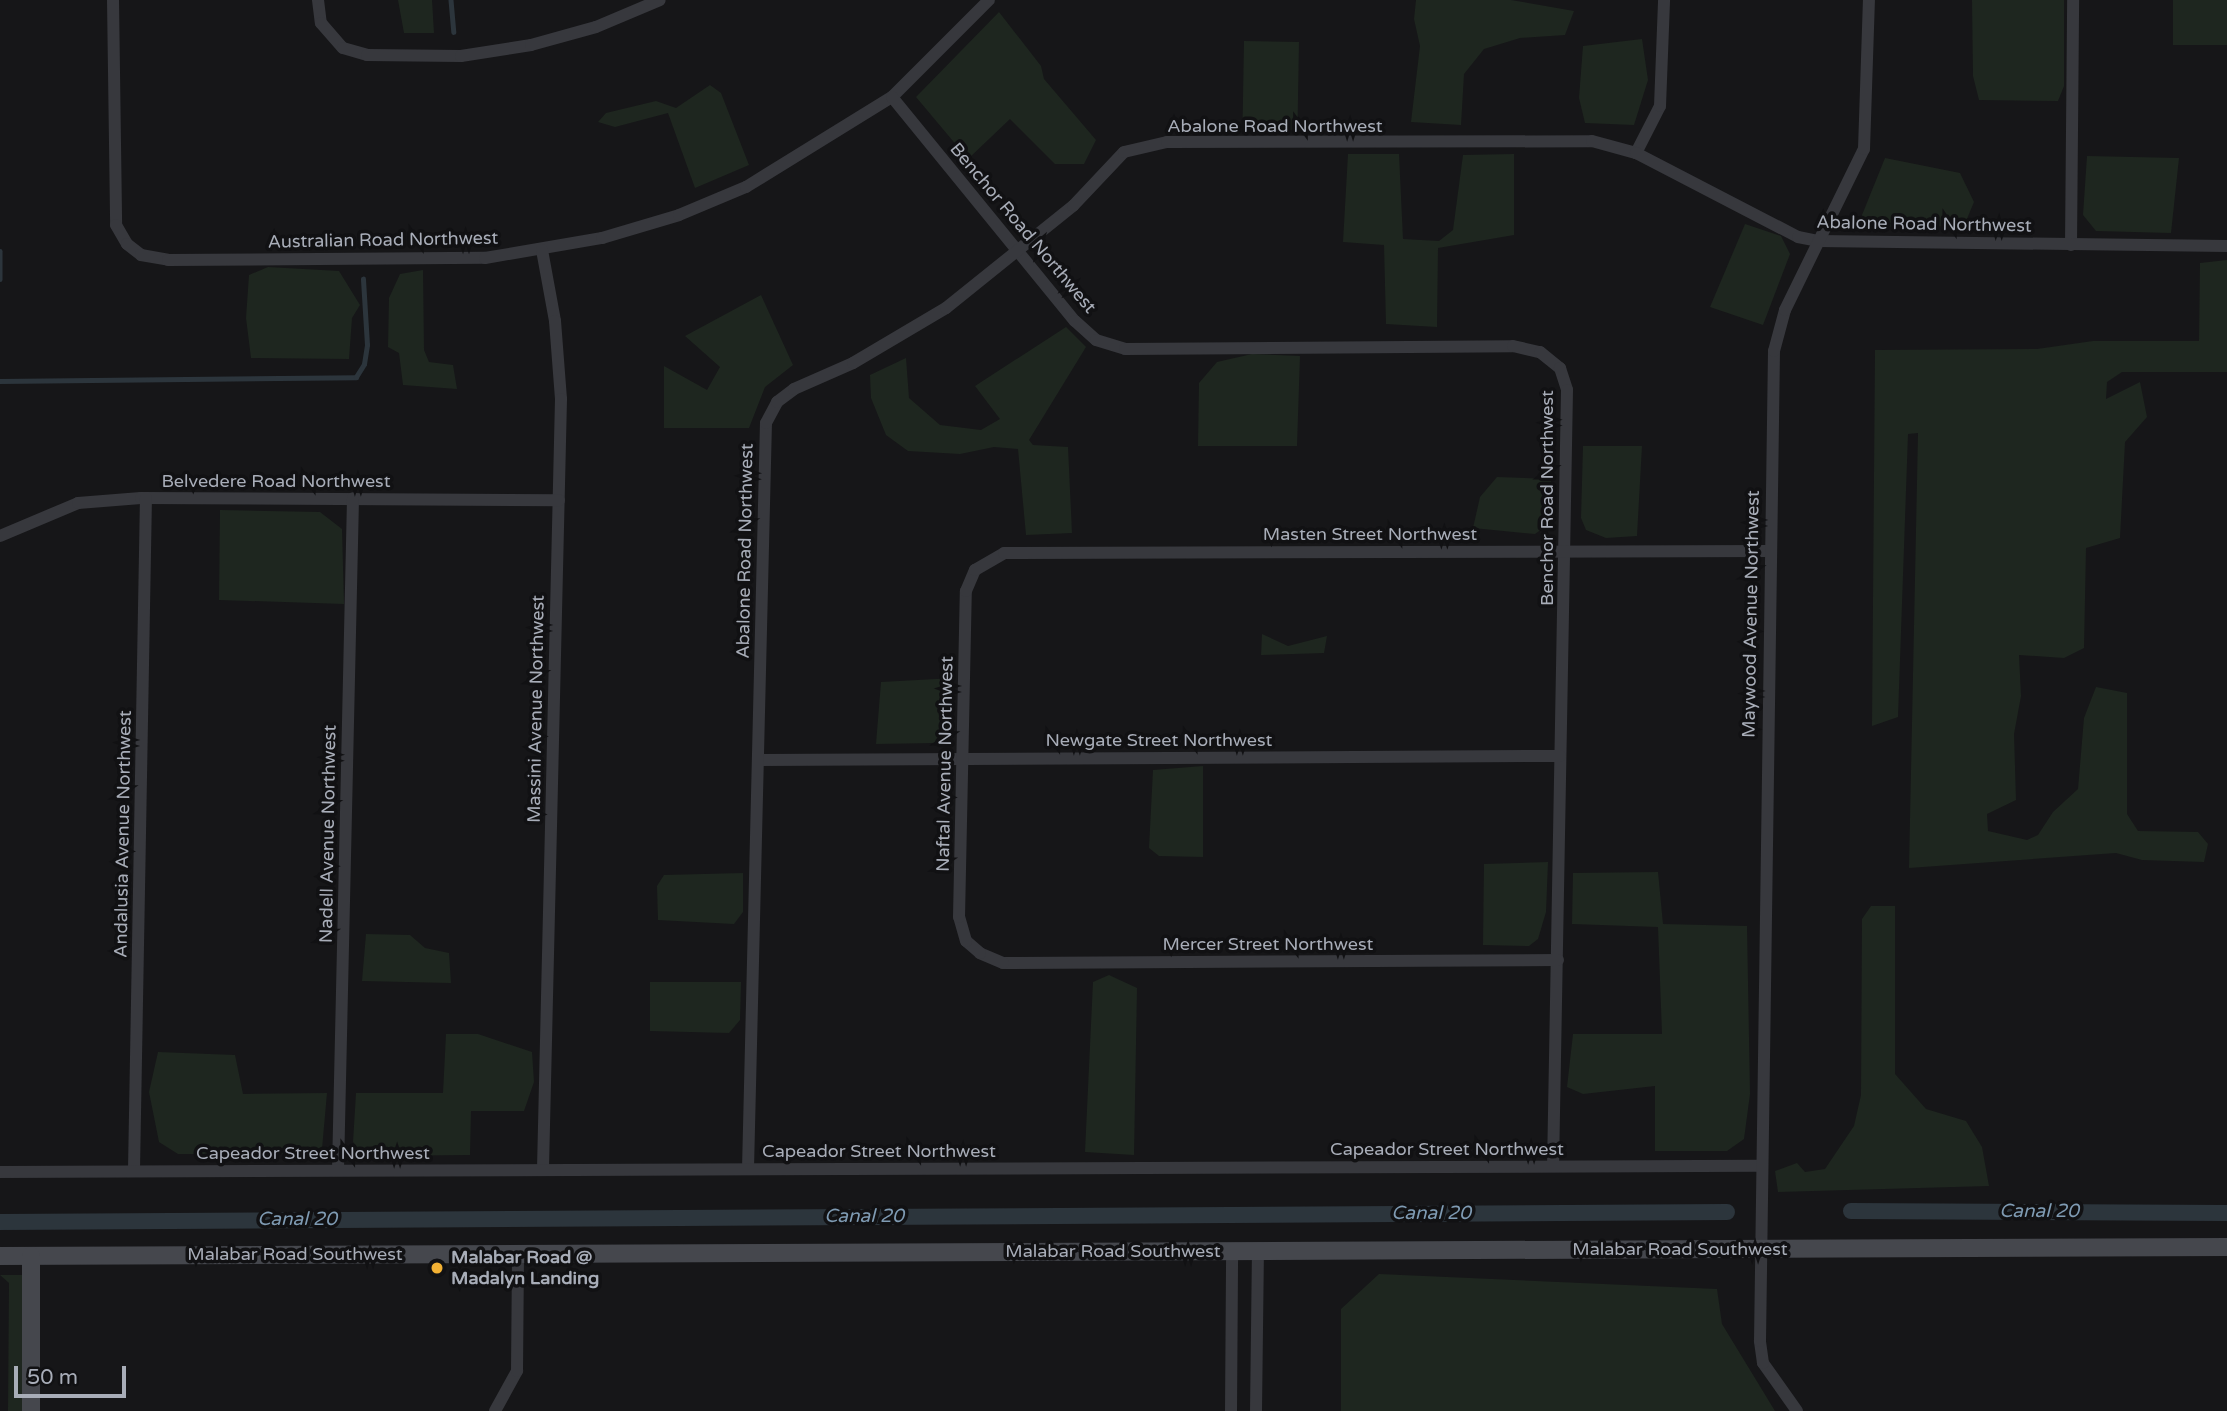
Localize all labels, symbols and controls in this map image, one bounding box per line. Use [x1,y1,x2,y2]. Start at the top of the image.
street label: Abalone Road Northwest [1167,115,1383,137]
street label: Benchor Road Northwest [945,138,1101,318]
street label: Abalone Road Northwest [1816,211,2032,237]
street label: Australian Road Northwest [267,227,499,253]
street label: Benchor Road Northwest [1536,390,1558,606]
street label: Abalone Road Northwest [732,443,758,659]
street label: Belvedere Road Northwest [161,470,391,492]
street label: Maywood Avenue Northwest [1738,490,1764,738]
street label: Masten Street Northwest [1263,523,1477,545]
street label: Massini Avenue Northwest [523,595,549,823]
street label: Naftal Avenue Northwest [932,656,958,872]
street label: Andalusia Avenue Northwest [110,710,136,958]
street label: Nadell Avenue Northwest [315,725,341,943]
street label: Newgate Street Northwest [1046,729,1272,751]
street label: Mercer Street Northwest [1163,933,1373,955]
street label: Capeador Street Northwest [1330,1138,1564,1160]
street label: Capeador Street Northwest [762,1140,996,1162]
street label: Capeador Street Northwest [196,1142,430,1164]
water label: Canal 20 [1999,1201,2079,1223]
water label: Canal 20 [1391,1203,1471,1225]
water label: Canal 20 [824,1206,904,1228]
water label: Canal 20 [257,1209,337,1231]
street label: Malabar Road Southwest [1572,1238,1788,1260]
street label: Malabar Road Southwest [1005,1240,1221,1262]
street label: Malabar Road Southwest [187,1243,403,1265]
place label: Malabar Road @ Madalyn Landing [451,1247,599,1290]
marker: Malabar Road @ Madalyn Landing [429,1260,445,1276]
scale bar [18,1352,130,1396]
text: 50 m [27,1365,78,1390]

